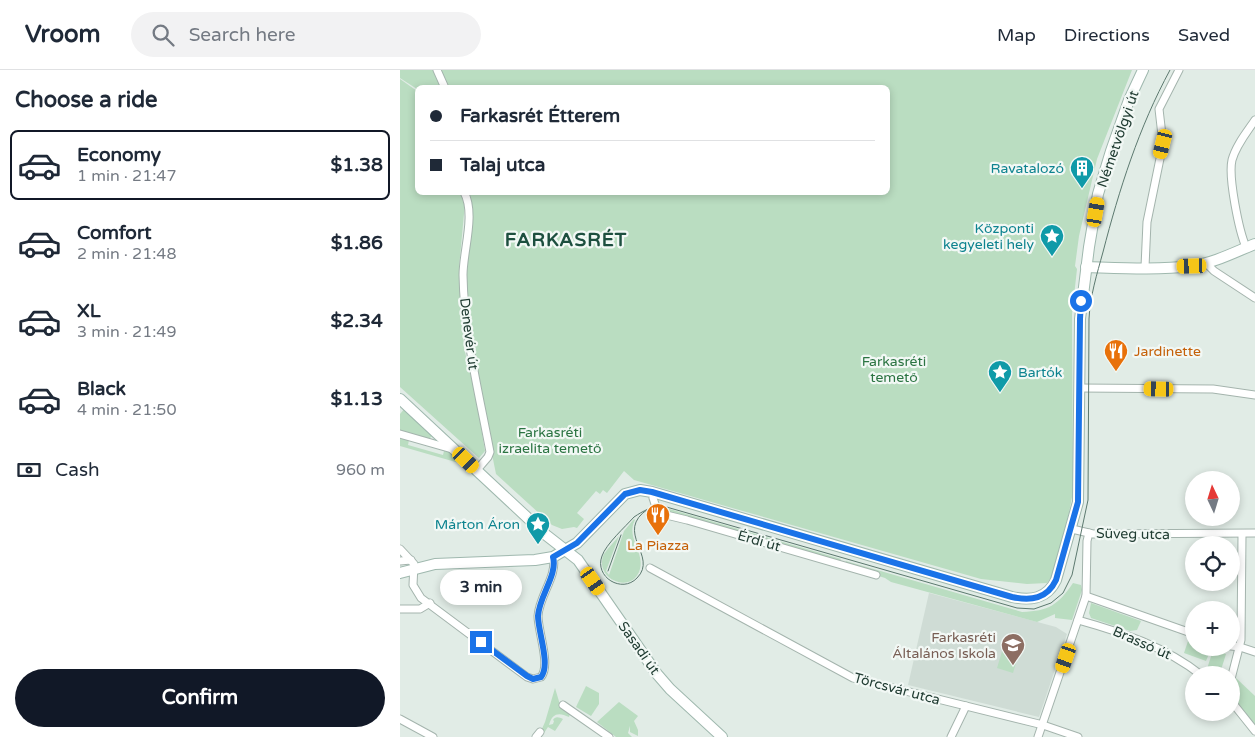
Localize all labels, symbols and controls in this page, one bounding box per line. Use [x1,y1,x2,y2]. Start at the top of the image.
search box [131,12,481,57]
text: Vroom [25,20,101,49]
icon: search [149,21,177,49]
text: Search here [189,24,296,46]
text: Map [997,24,1036,46]
text: Directions [1064,24,1150,46]
text: Saved [1178,24,1230,46]
text: Choose a ride [15,87,158,113]
street label: Németvölgyi út [1093,88,1143,190]
text: Farkasrét Étterem [460,105,620,127]
car [1152,128,1173,160]
icon: car [17,143,62,188]
text: Economy [77,144,161,166]
text: $1.38 [331,154,383,176]
text: Talaj utca [460,154,545,176]
building icon: Ravatalozó [1069,155,1095,189]
place label: Ravatalozó [991,160,1064,177]
text: 1 min · 21:47 [77,166,176,186]
car [1086,196,1105,228]
place label: Központi kegyeleti hely [943,220,1034,253]
icon: car [17,221,62,266]
text: Comfort [77,222,151,244]
place icon: Központi kegyeleti hely [1039,223,1065,257]
district label: FARKASRÉT [505,228,627,251]
text: $1.86 [331,232,383,254]
text: 2 min · 21:48 [77,244,176,264]
car [1176,258,1207,274]
route start [1070,290,1092,312]
street label: Denevér út [456,297,482,372]
icon: car [17,299,62,344]
text: XL [77,300,101,322]
text: $2.34 [331,310,383,332]
text: 3 min · 21:49 [77,322,176,342]
restaurant icon: Jardinette [1103,338,1129,372]
place label: Jardinette [1134,343,1201,360]
park label: Farkasréti temető [862,353,926,386]
place icon: Bartók [987,359,1013,393]
place label: Bartók [1018,364,1063,381]
icon: car [17,377,62,422]
text: Black [77,378,126,400]
car [1143,381,1174,397]
text: $1.13 [331,388,383,410]
text: 4 min · 21:50 [77,400,176,420]
park label: Farkasréti izraelita temető [498,424,602,457]
car [449,444,482,476]
icon: cash [15,456,43,484]
text: Cash [55,459,100,481]
text: 960 m [336,460,385,480]
north arrow [1185,471,1240,526]
map controls [1185,471,1240,721]
restaurant icon: La Piazza [645,502,671,536]
place icon: Márton Áron [525,511,551,545]
place label: Márton Áron [435,516,520,533]
street label: Süveg utca [1096,525,1170,543]
street label: Érdi út [736,527,783,555]
button: locate [1185,536,1240,591]
place label: La Piazza [627,537,689,554]
car [578,564,607,598]
callout: 3 min [440,570,522,604]
text: 3 min [460,577,502,597]
button: + [1185,601,1240,656]
street label: Sasadi út [615,618,664,678]
street label: Brassó út [1110,623,1175,664]
place label: Farkasréti Általános Iskola [892,629,996,662]
route end [470,631,492,653]
school or university icon: Farkasréti Általános Iskola [1000,632,1026,666]
car [1054,641,1077,675]
button: − [1185,666,1240,721]
button: Confirm [15,669,385,727]
street label: Törcsvár utca [852,669,942,709]

